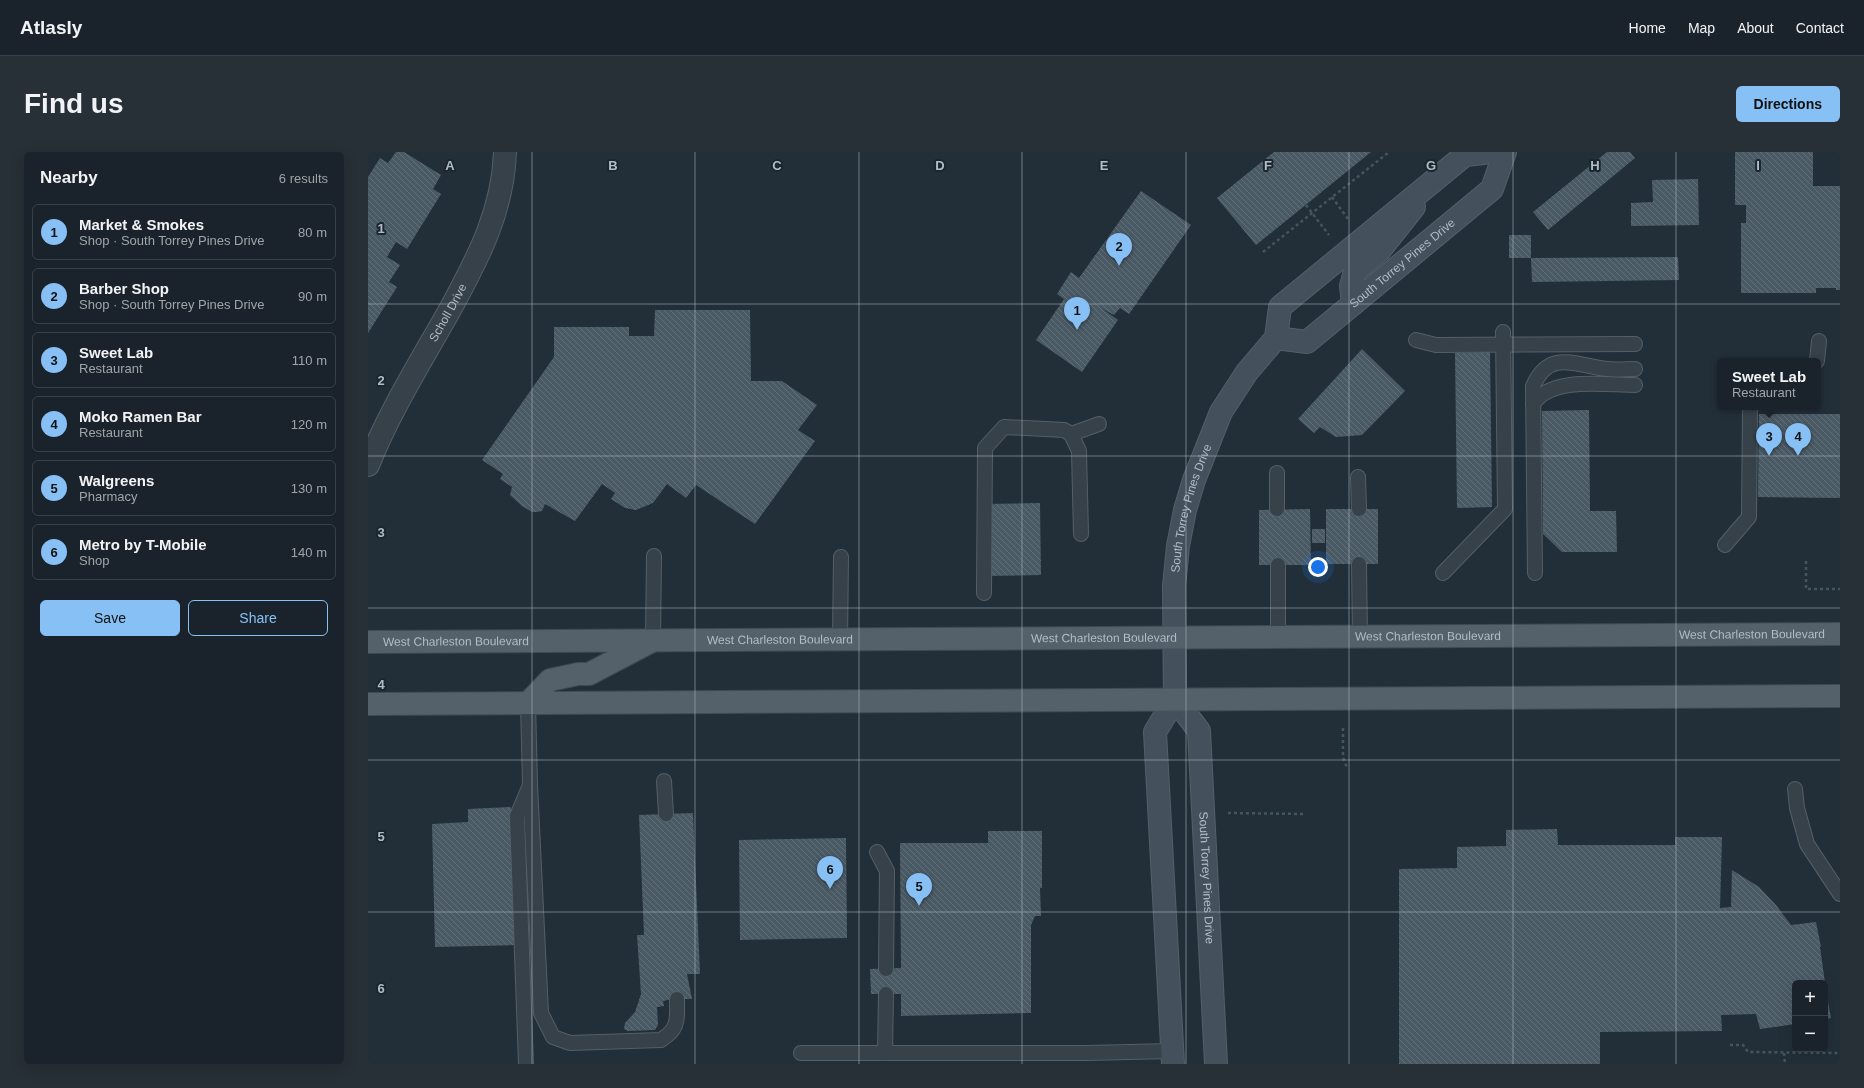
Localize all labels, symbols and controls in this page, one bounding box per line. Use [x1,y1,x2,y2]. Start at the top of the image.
text: Atlasly [20,17,82,38]
text: Home [1629,20,1666,36]
text: Map [1688,20,1715,36]
text: About [1737,20,1774,36]
text: Contact [1796,20,1844,36]
button: Directions [1736,86,1840,122]
text: Find us [24,88,124,119]
text: A [445,158,455,173]
text: B [608,158,618,173]
text: C [772,158,782,173]
text: D [935,158,945,173]
text: E [1100,158,1109,173]
text: F [1264,158,1272,173]
text: G [1426,158,1436,173]
text: H [1590,158,1600,173]
text: I [1756,158,1760,173]
text: Nearby [40,168,98,187]
text: 6 results [279,171,328,186]
street label: South Torrey Pines Drive [1347,215,1458,311]
text: Market & Smokes [79,216,204,233]
text: 1 [377,221,385,236]
text: 1 [50,225,58,240]
text: 80 m [298,225,327,240]
text: Shop · South Torrey Pines Drive [79,233,264,248]
pin: 2 [1106,233,1132,266]
text: Barber Shop [79,280,169,297]
street label: Scholl Drive [426,281,470,344]
text: 2 [50,289,58,304]
text: 90 m [298,289,327,304]
text: Shop · South Torrey Pines Drive [79,297,264,312]
pin: 1 [1064,297,1090,330]
text: Sweet Lab [79,344,153,361]
text: 3 [50,353,58,368]
text: 110 m [292,353,327,368]
popup [1717,358,1821,410]
text: Restaurant [79,361,143,376]
text: Sweet Lab [1732,368,1806,385]
text: 2 [377,373,385,388]
text: Restaurant [1732,385,1796,400]
text: Moko Ramen Bar [79,408,202,425]
text: 4 [50,417,58,432]
text: 120 m [291,417,327,432]
pin: 3 [1756,423,1782,456]
pin: 4 [1785,423,1811,456]
text: Restaurant [79,425,143,440]
street label: South Torrey Pines Drive [1168,442,1215,573]
text: Walgreens [79,472,154,489]
text: 5 [50,481,58,496]
text: 130 m [291,481,327,496]
text: Pharmacy [79,489,138,504]
text: 3 [377,525,385,540]
text: Metro by T-Mobile [79,536,207,553]
text: 6 [50,545,58,560]
text: 140 m [291,545,327,560]
text: Shop [79,553,109,568]
your location [1308,557,1328,577]
button: Save [40,600,180,636]
button: Share [188,600,328,636]
street label: West Charleston Boulevard [1679,627,1825,642]
street label: West Charleston Boulevard [1355,629,1501,644]
street label: West Charleston Boulevard [1031,631,1177,645]
street label: West Charleston Boulevard [707,632,853,647]
street label: West Charleston Boulevard [383,634,529,649]
text: 4 [377,677,385,692]
street label: South Torrey Pines Drive [1196,811,1217,945]
text: 5 [377,829,385,844]
pin: 6 [817,856,843,889]
pin: 5 [906,873,932,906]
map controls [1792,980,1828,1052]
button: + [1792,980,1828,1016]
text: 6 [377,981,385,996]
button: − [1792,1016,1828,1052]

